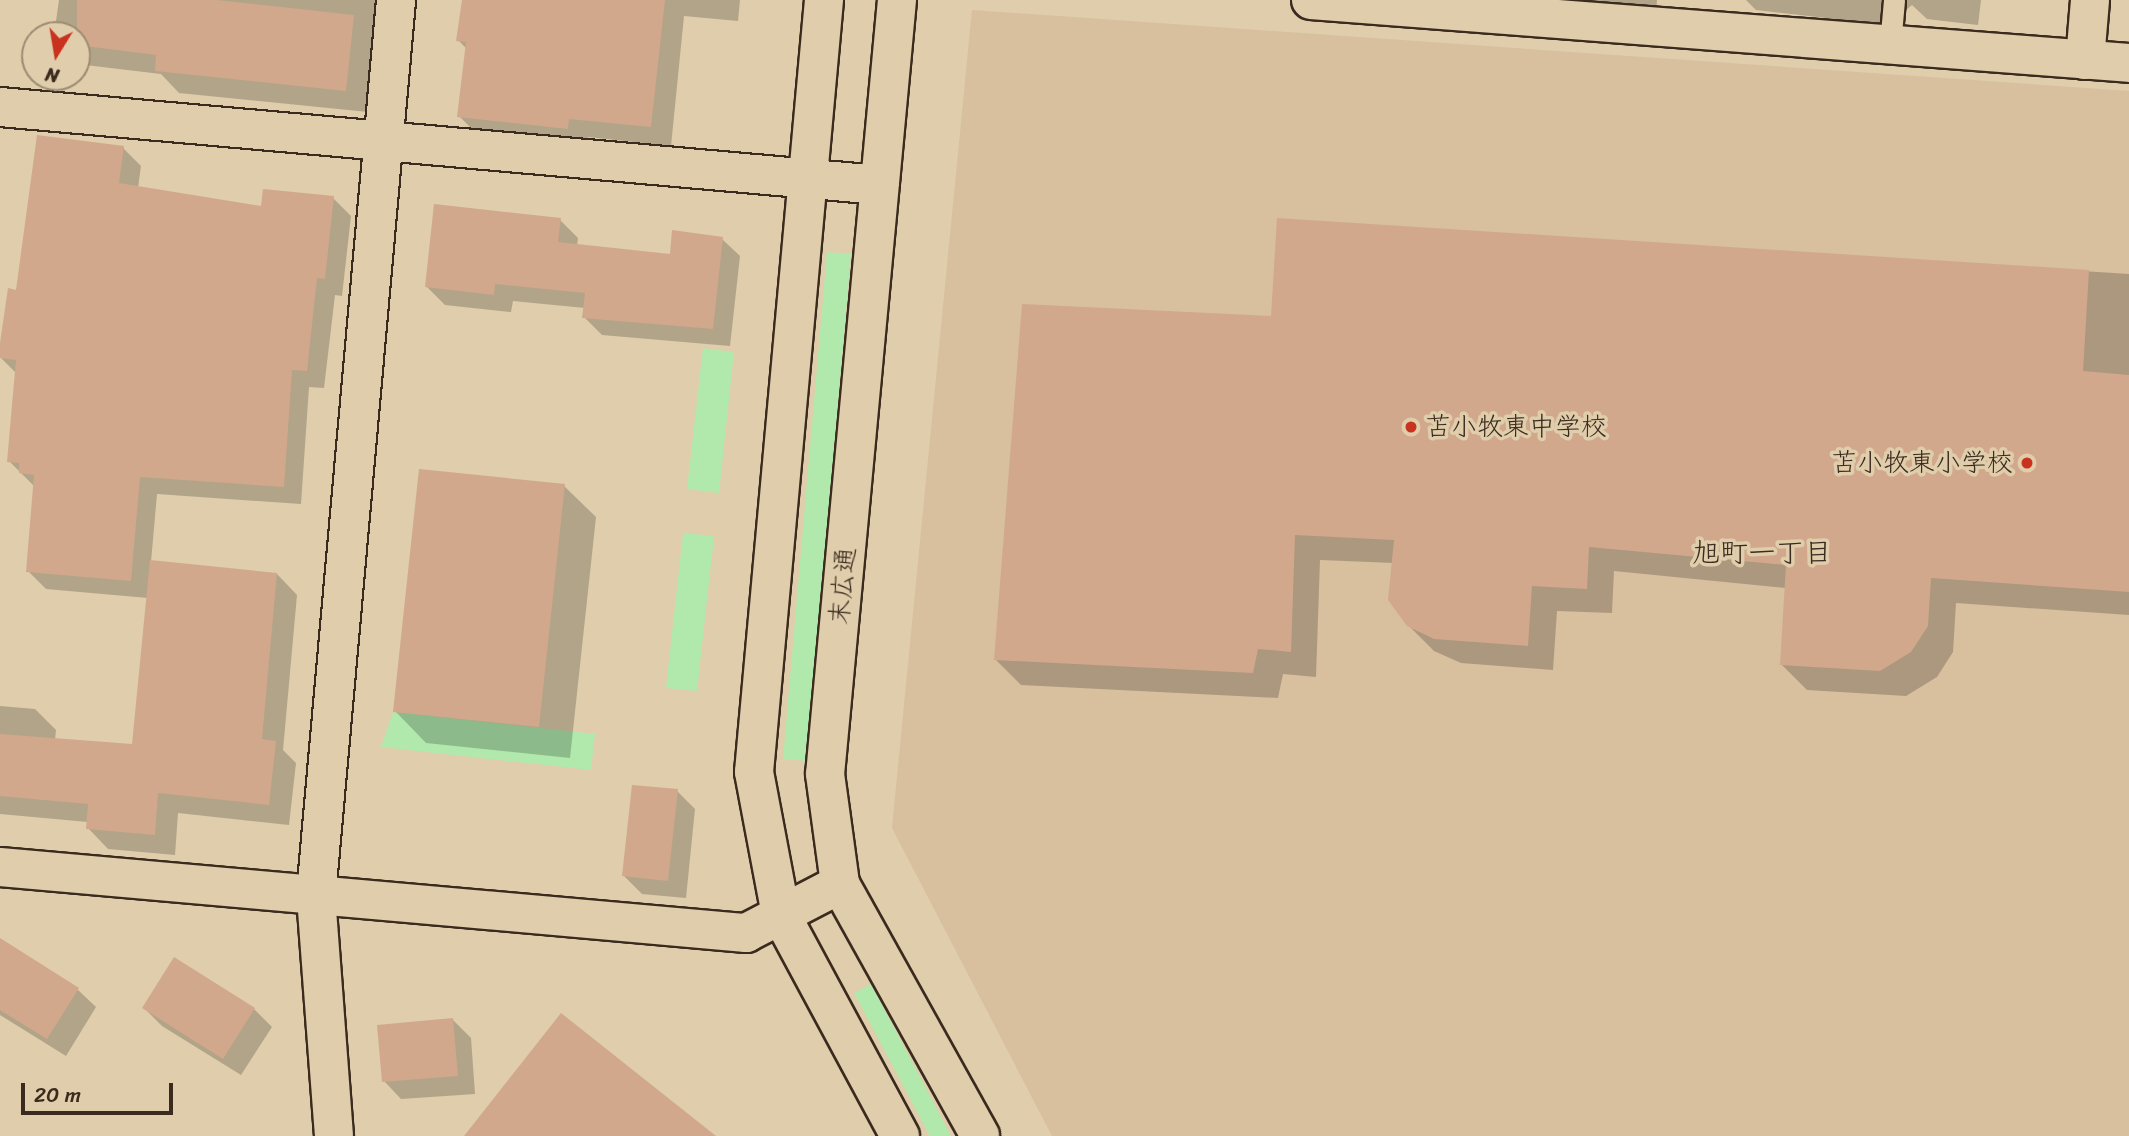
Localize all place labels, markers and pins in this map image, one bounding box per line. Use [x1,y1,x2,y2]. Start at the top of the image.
place label: 苫小牧東中学校 [1425,411,1607,443]
marker: 苫小牧東中学校 [1403,419,1419,435]
place label: 苫小牧東小学校 [1831,447,2013,479]
marker: 苫小牧東小学校 [2019,455,2035,471]

